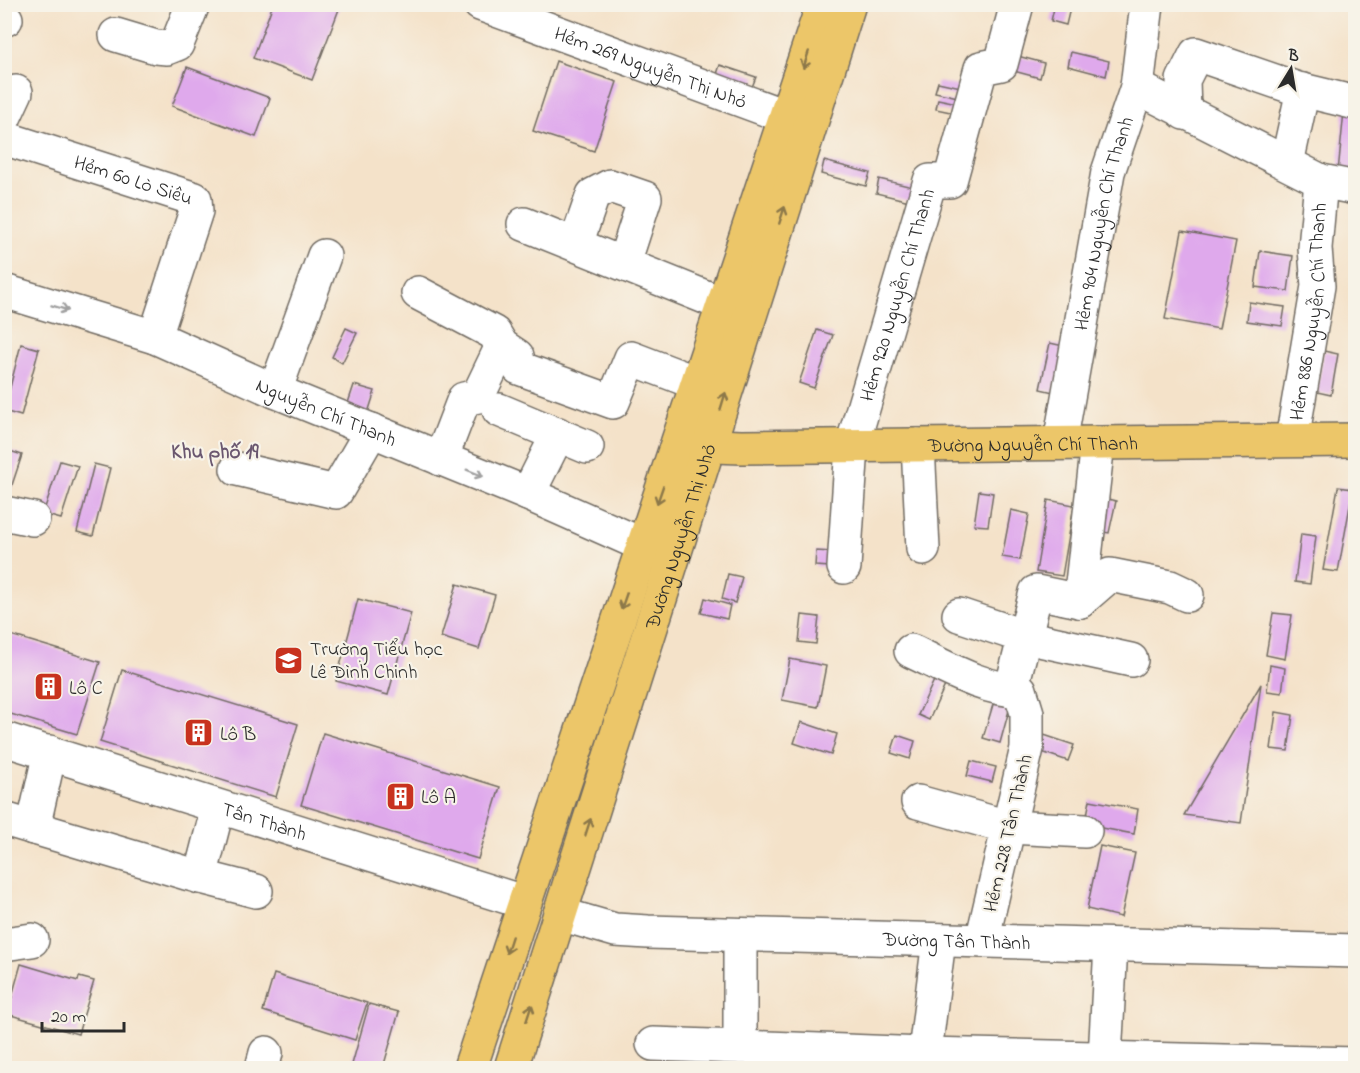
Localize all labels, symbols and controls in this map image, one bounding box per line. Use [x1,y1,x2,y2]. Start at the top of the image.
street label: Hẻm 269 Nguyễn Thị Nhỏ [549,20,750,118]
north arrow [1261,39,1321,99]
text: B [1285,43,1301,69]
one-way arrow [799,50,810,69]
street label: Hẻm 904 Nguyễn Chí Thanh [1068,113,1143,333]
street label: Hẻm 60 Lò Siêu [70,149,196,214]
street label: Hẻm 920 Nguyễn Chí Thanh [854,186,944,405]
street label: Hẻm 886 Nguyễn Chí Thanh [1284,202,1336,423]
one-way arrow [778,206,789,225]
one-way arrow [50,303,69,314]
street label: Nguyễn Chí Thanh [250,372,400,456]
one-way arrow [719,392,730,411]
street label: Đường Nguyễn Chí Thanh [927,430,1138,462]
district label: Khu phố 19 [171,438,259,468]
street label: Đường Nguyễn Thị Nhỏ [639,441,725,634]
one-way arrow [466,468,484,479]
one-way arrow [654,485,665,504]
one-way arrow [618,591,629,610]
place label: Trường Tiểu học Lê Đình Chinh [310,636,443,688]
school or university icon: Trường Tiểu học Lê Đình Chinh [273,644,305,676]
building icon: Lô C [32,671,64,703]
place label: Lô C [69,675,103,704]
building icon: Lô B [183,717,215,749]
place label: Lô B [220,721,256,750]
street label: Hẻm 228 Tân Thành [977,752,1042,915]
building icon: Lô A [384,780,416,812]
place label: Lô A [421,784,456,813]
street label: Tân Thành [218,796,310,850]
one-way arrow [583,818,594,837]
street label: Đường Tân Thành [881,926,1031,959]
one-way arrow [503,935,514,954]
scale bar [42,995,124,1033]
one-way arrow [524,1004,535,1023]
text: 20 m [51,1005,86,1031]

